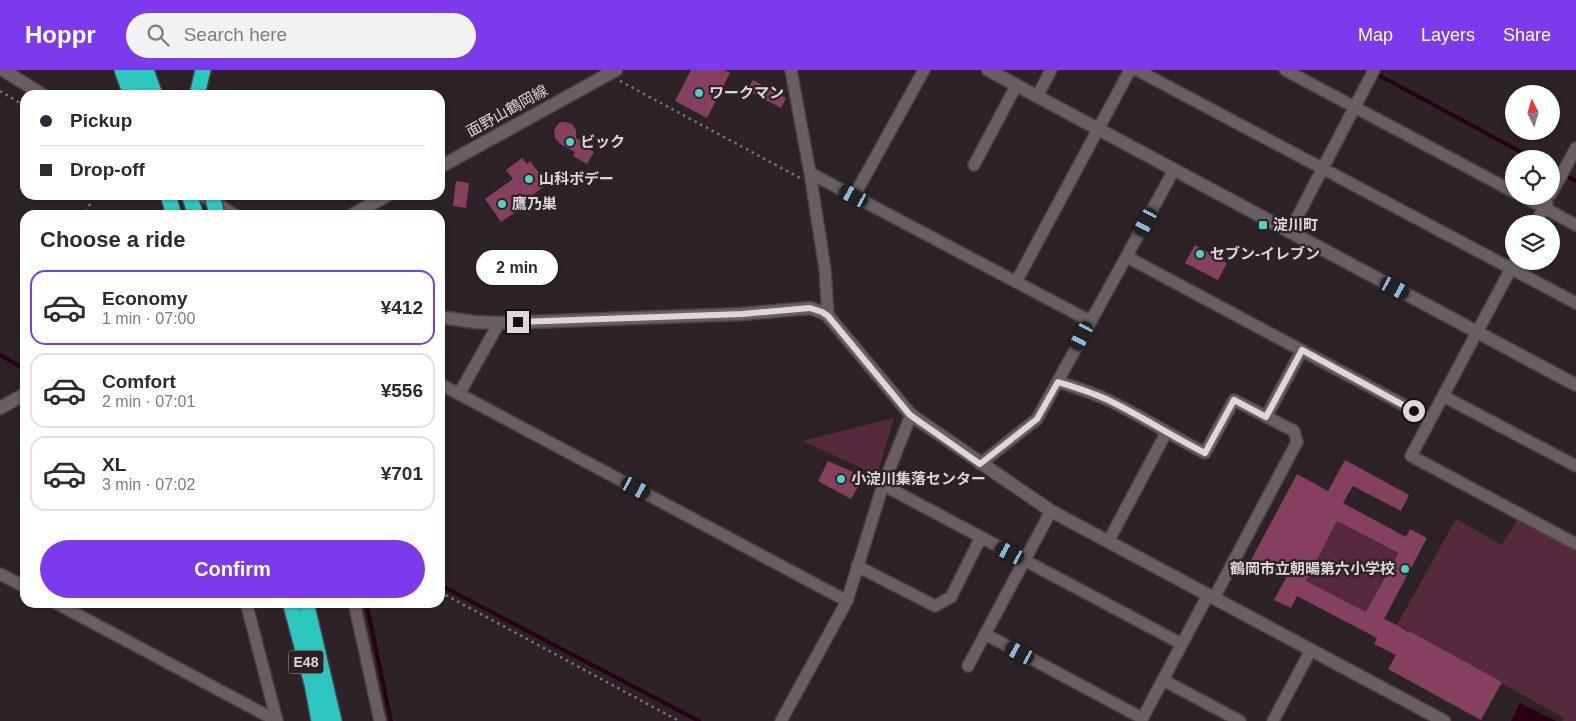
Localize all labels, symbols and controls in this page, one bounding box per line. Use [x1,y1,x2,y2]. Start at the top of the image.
search box [126,13,476,58]
text: Hoppr [25,21,96,48]
icon: search [144,21,172,49]
text: Search here [184,24,287,45]
text: Map [1358,25,1393,45]
text: Layers [1421,25,1475,45]
text: Share [1503,25,1551,45]
street label: 面野山鶴岡線 [463,81,550,140]
place label: ワークマン [709,84,784,101]
north arrow [1505,85,1560,140]
map controls [1505,85,1560,270]
marker: ワークマン [693,87,705,99]
text: Pickup [70,110,132,131]
place label: ビック [580,133,625,150]
marker: ビック [564,136,576,148]
button: locate [1505,150,1560,205]
text: Drop-off [70,159,145,180]
place label: 山科ボデー [539,170,614,187]
marker: 山科ボデー [523,173,535,185]
car [837,182,870,210]
place label: 鷹乃巣 [512,195,557,212]
marker: 鷹乃巣 [496,198,508,210]
car [1132,205,1159,239]
button: layers [1505,215,1560,270]
place label: 淀川町 [1273,216,1318,233]
marker: 淀川町 [1257,219,1269,231]
text: Choose a ride [40,227,185,252]
place label: セブン-イレブン [1210,245,1320,262]
marker: セブン-イレブン [1194,248,1206,260]
callout: 2 min [477,250,559,284]
text: 2 min [496,259,538,276]
car [1378,274,1411,302]
icon: car [42,285,87,330]
text: Economy [102,288,188,309]
text: ¥412 [381,297,423,318]
text: 1 min · 07:00 [102,310,195,327]
route end [507,311,529,333]
car [1068,319,1095,353]
icon: car [42,368,87,413]
text: Comfort [102,371,176,392]
text: ¥556 [381,380,423,401]
text: 2 min · 07:01 [102,393,195,410]
route start [1403,400,1425,422]
icon: car [42,451,87,496]
text: XL [102,454,126,475]
text: ¥701 [381,463,423,484]
place label: 小淀川集落センター [851,470,986,487]
marker: 小淀川集落センター [835,473,847,485]
car [619,474,652,502]
text: 3 min · 07:02 [102,476,195,493]
car [993,539,1026,567]
button: Confirm [40,540,425,598]
place label: 鶴岡市立朝暘第六小学校 [1230,560,1395,577]
marker: 鶴岡市立朝暘第六小学校 [1399,563,1411,575]
car [1003,639,1036,667]
road number: E48 [288,650,324,674]

